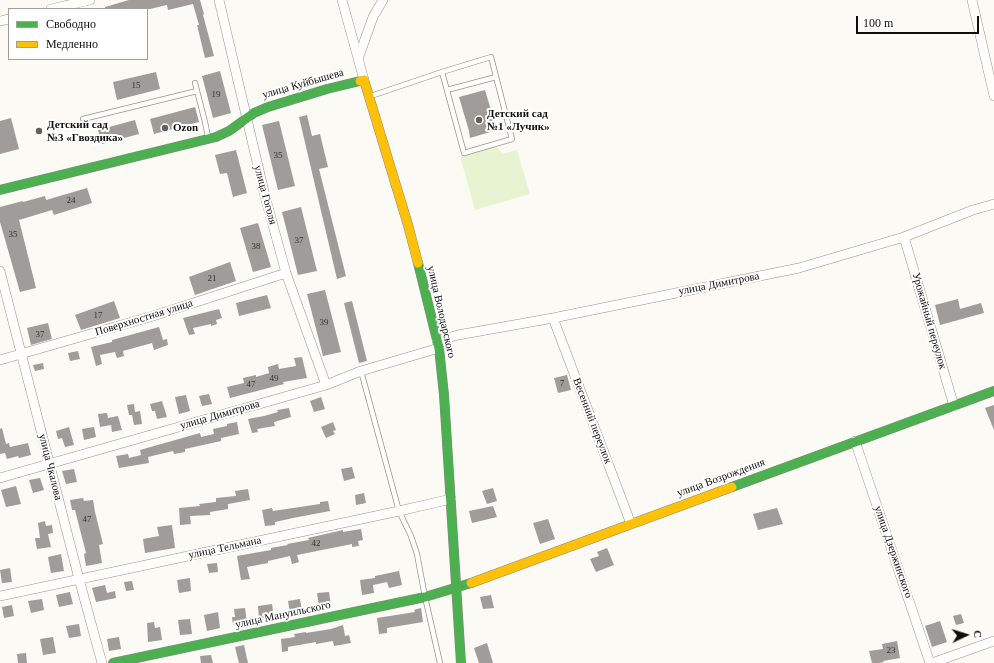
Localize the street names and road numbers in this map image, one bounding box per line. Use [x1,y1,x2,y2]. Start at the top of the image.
street label: улица Куйбышева [261,66,345,102]
street label: улица Гоголя [251,164,279,226]
street label: улица Володарского [424,265,458,359]
street label: улица Димитрова [677,270,761,298]
street label: Урожайный переулок [909,271,949,371]
street label: Поверхностная улица [94,297,194,339]
street label: Весенний переулок [570,376,614,466]
street label: улица Димитрова [179,397,261,433]
street label: улица Чкалова [35,432,65,502]
street label: улица Возрождения [675,456,767,500]
street label: улица Дзержинского [871,504,915,600]
street label: улица Тельмана [187,534,263,562]
street label: улица Мануильского [234,598,332,632]

